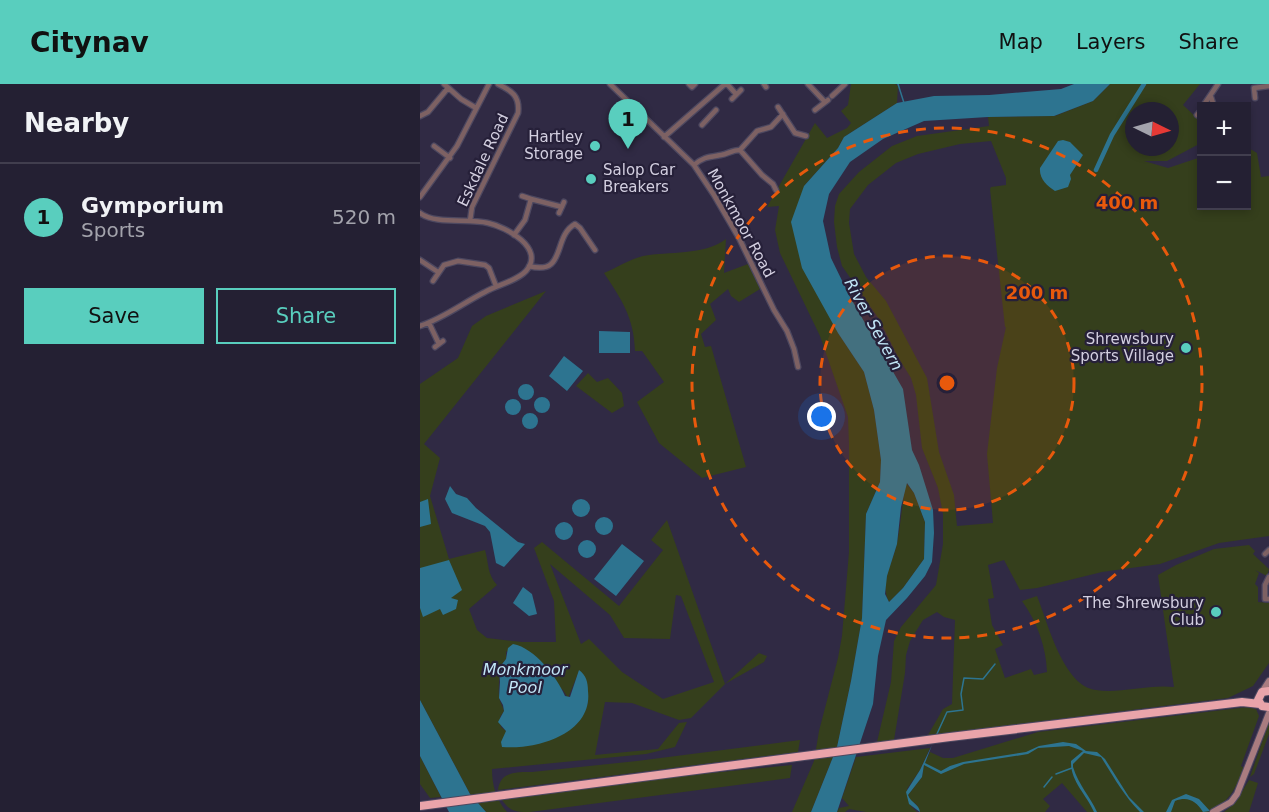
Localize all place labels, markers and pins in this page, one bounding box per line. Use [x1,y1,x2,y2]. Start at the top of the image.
pin: 1 [608,100,648,149]
place label: Hartley Storage [524,128,583,163]
marker: Hartley Storage [588,139,602,153]
place label: Salop Car Breakers [603,161,676,196]
marker: Salop Car Breakers [584,172,598,186]
place label: Shrewsbury Sports Village [1071,330,1174,365]
marker: Shrewsbury Sports Village [1179,341,1193,355]
centre of rings [937,373,957,393]
place label: The Shrewsbury Club [1082,594,1204,629]
marker: The Shrewsbury Club [1209,605,1223,619]

